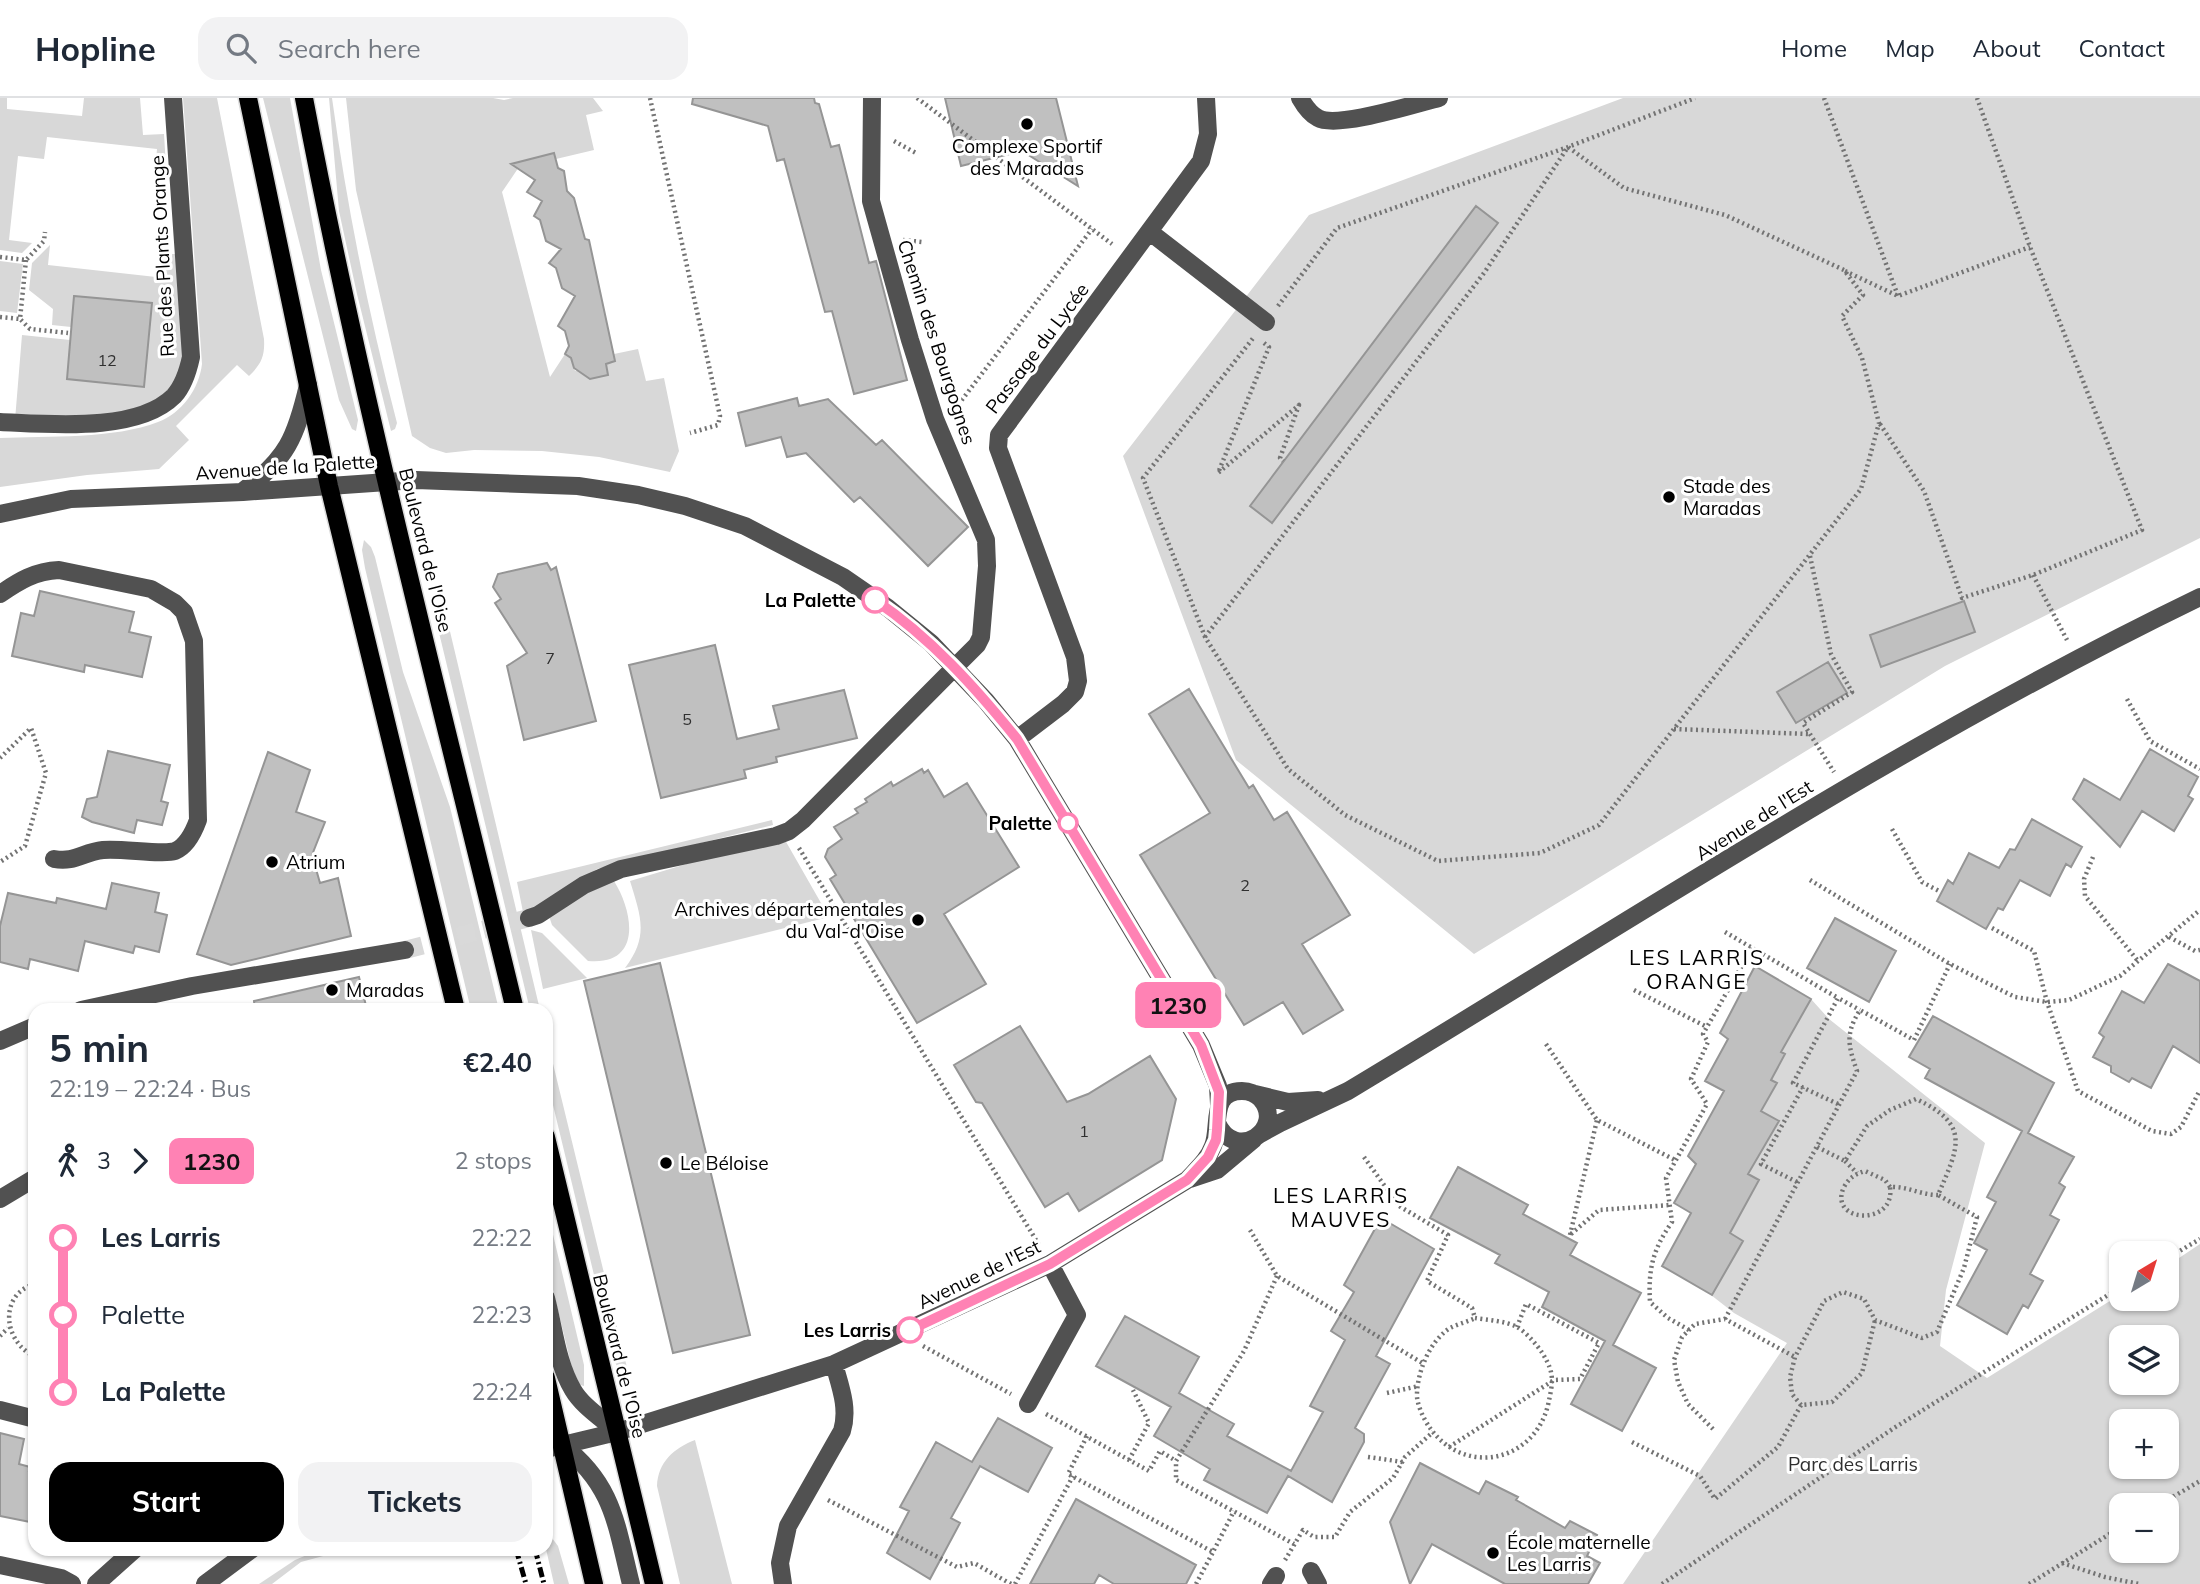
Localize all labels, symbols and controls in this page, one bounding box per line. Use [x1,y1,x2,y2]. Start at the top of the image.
search box [198,17,688,80]
text: Hopline [35,28,156,69]
icon: search [222,29,260,67]
text: Search here [278,32,421,65]
text: Home [1781,33,1847,63]
text: Map [1885,33,1935,63]
text: About [1973,33,2041,63]
text: Contact [2079,33,2165,63]
marker: Complexe Sportif des Maradas [1019,116,1035,132]
place label: Complexe Sportif des Maradas [952,134,1103,180]
street label: Rue des Plants Orange [145,155,179,357]
street label: Chemin des Bourgognes [893,237,981,447]
street label: Passage du Lycée [980,278,1094,418]
house number: 12 [97,350,117,370]
street label: Avenue de la Palette [194,449,376,485]
street label: Boulevard de l'Oise [394,465,458,635]
place label: Stade des Maradas [1683,474,1771,520]
marker: Stade des Maradas [1661,489,1677,505]
marker: La Palette [862,587,888,613]
place label: La Palette [765,588,856,612]
house number: 7 [545,648,555,668]
house number: 5 [682,709,692,729]
street label: Avenue de l'Est [1691,774,1817,866]
place label: Palette [988,811,1052,835]
marker: Palette [1058,813,1078,833]
place label: Atrium [286,850,345,874]
marker: Atrium [264,854,280,870]
house number: 2 [1240,875,1250,895]
place label: Archives départementales du Val-d'Oise [674,897,904,943]
marker: Archives départementales du Val-d'Oise [910,912,926,928]
district label: LES LARRIS ORANGE [1629,944,1765,994]
place label: Maradas [346,978,424,1002]
marker: Maradas [324,982,340,998]
line badge: 1230 [1129,982,1227,1028]
text: 1230 [1149,990,1207,1020]
text: 5 min [49,1024,149,1072]
text: €2.40 [463,1046,532,1079]
text: 22:19 – 22:24 · Bus [49,1074,251,1103]
house number: 1 [1079,1121,1089,1141]
icon: walk [49,1142,87,1180]
icon: forward [121,1142,159,1180]
text: 3 [97,1146,111,1175]
text: 1230 [183,1146,240,1176]
text: 2 stops [455,1146,532,1175]
place label: Le Béloise [680,1151,768,1175]
marker: Le Béloise [658,1155,674,1171]
district label: LES LARRIS MAUVES [1273,1182,1409,1232]
text: Les Larris [101,1221,221,1254]
text: 22:22 [472,1223,532,1252]
street label: Avenue de l'Est [914,1234,1045,1314]
north arrow [2109,1241,2179,1311]
map controls [2109,1241,2179,1563]
street label: Boulevard de l'Oise [588,1271,652,1441]
text: Palette [101,1298,185,1331]
text: 22:23 [472,1300,532,1329]
marker: Les Larris [897,1317,923,1343]
place label: Les Larris [803,1318,891,1342]
button: layers [2109,1325,2179,1395]
text: La Palette [101,1375,226,1408]
text: 22:24 [472,1377,532,1406]
button: + [2109,1409,2179,1479]
park label: Parc des Larris [1788,1452,1918,1476]
button: Start [49,1462,284,1542]
button: Tickets [298,1462,532,1542]
button: − [2109,1493,2179,1563]
place label: École maternelle Les Larris [1507,1530,1651,1576]
marker: École maternelle Les Larris [1485,1545,1501,1561]

